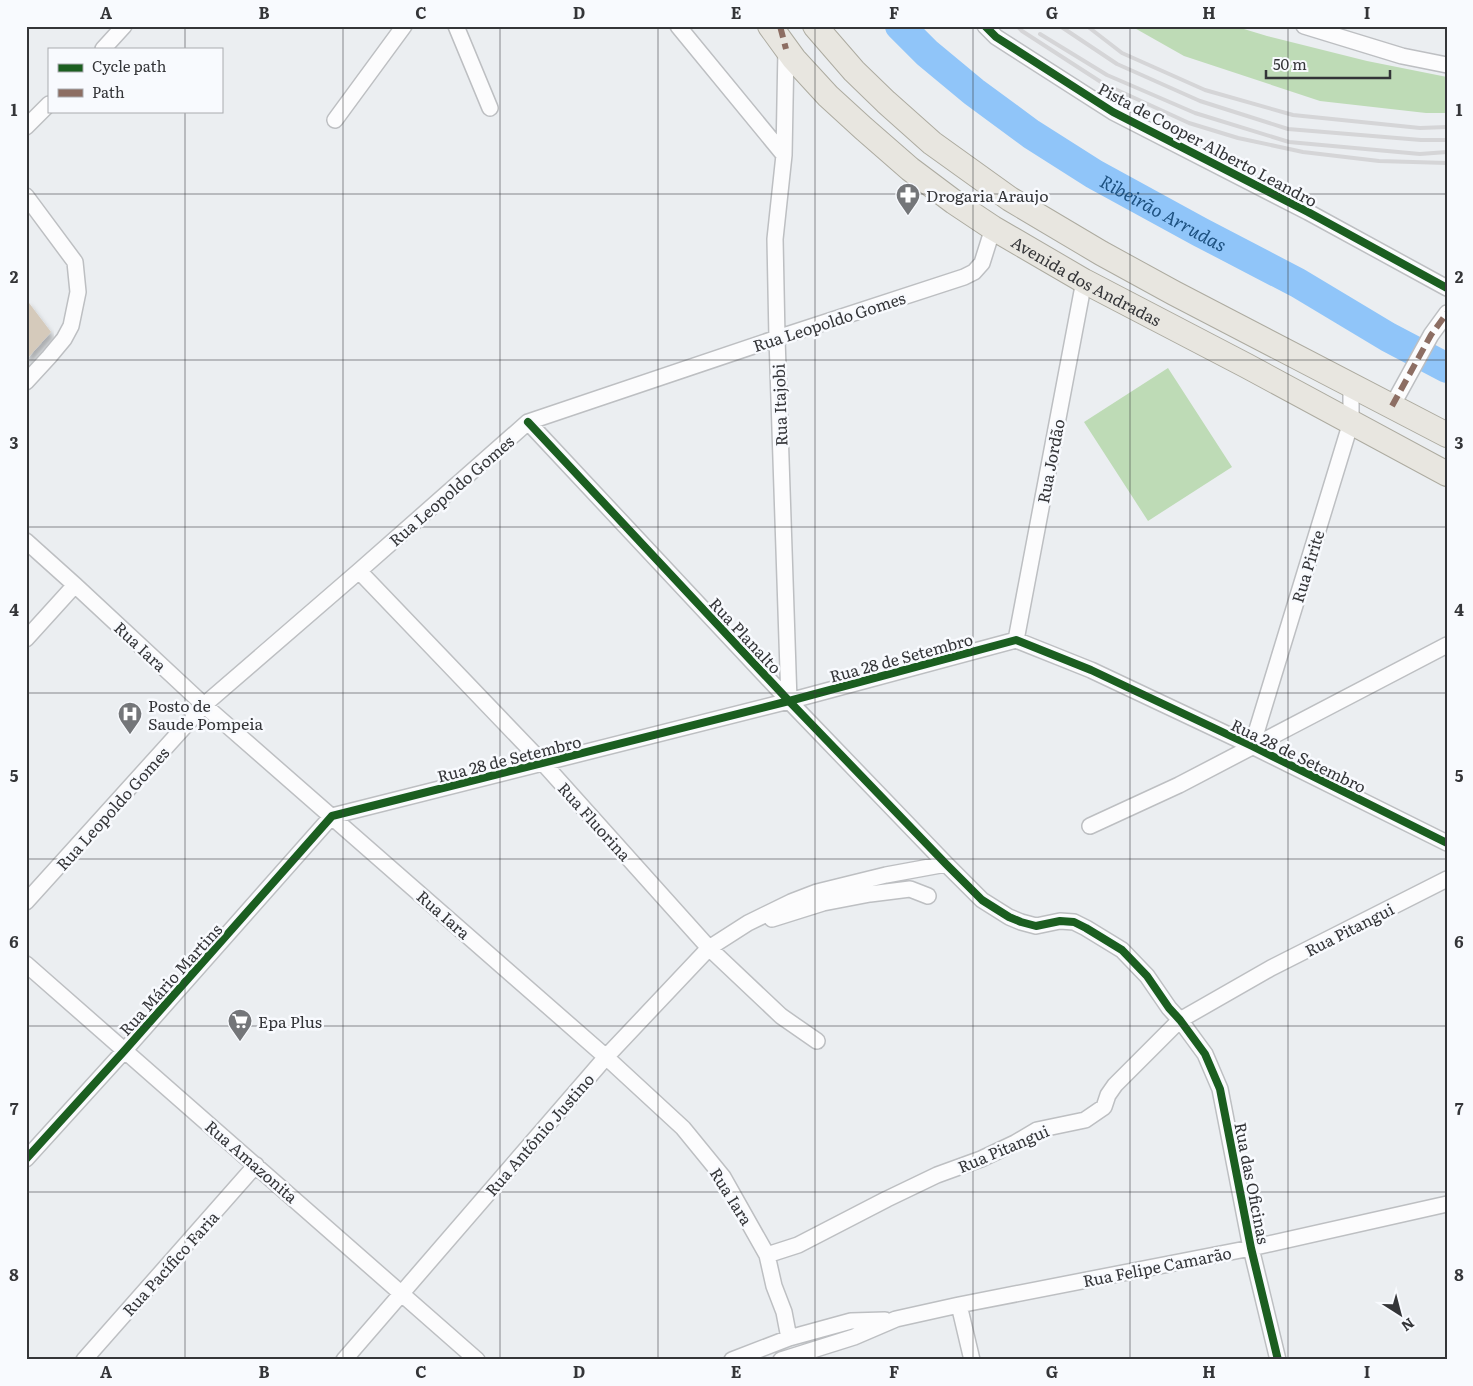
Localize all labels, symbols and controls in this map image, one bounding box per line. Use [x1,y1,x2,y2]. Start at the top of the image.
text: A [100,0,112,24]
text: B [258,0,270,24]
text: C [415,0,427,24]
text: D [573,0,585,24]
text: E [731,0,742,24]
text: F [889,0,899,24]
text: G [1046,0,1058,24]
text: H [1202,0,1216,24]
text: I [1364,0,1370,24]
legend [48,48,222,112]
scale bar [1266,48,1389,80]
text: 50 m [1273,52,1307,75]
text: Cycle path [92,54,167,77]
street label: Pista de Cooper Alberto Leandro [1094,76,1322,212]
text: Path [92,80,125,103]
text: 1 [11,97,18,121]
text: 1 [1456,97,1463,121]
water label: Ribeirão Arrudas [1096,167,1232,257]
pharmacy icon: Drogaria Araujo [895,182,921,216]
place label: Drogaria Araujo [926,183,1049,207]
street label: Avenida dos Andradas [1007,229,1166,331]
text: 2 [10,264,19,288]
text: 2 [1455,264,1464,288]
street label: Rua Leopoldo Gomes [750,285,908,357]
street label: Rua Itajobi [766,363,792,447]
street label: Rua Jordão [1030,417,1070,505]
street label: Rua Leopoldo Gomes [383,429,519,551]
text: 3 [10,430,19,454]
text: 3 [1455,430,1464,454]
street label: Rua Pirite [1285,527,1329,605]
street label: Rua Planalto [704,592,788,678]
text: 4 [9,597,19,621]
text: 4 [1454,597,1464,621]
street label: Rua Iara [109,615,173,677]
street label: Rua 28 de Setembro [827,626,975,688]
place label: Posto de Saude Pompeia [148,693,264,735]
hospital icon: Posto de Saude Pompeia [117,701,143,735]
street label: Rua 28 de Setembro [1227,712,1371,798]
street label: Rua 28 de Setembro [434,728,584,788]
street label: Rua Leopoldo Gomes [50,741,174,875]
text: 5 [10,763,19,787]
text: 5 [1455,763,1464,787]
street label: Rua Fluorina [553,776,637,866]
street label: Rua Iara [412,884,476,944]
street label: Rua Pitangui [1300,896,1398,962]
street label: Rua Mário Martins [113,918,227,1040]
text: 6 [9,929,19,953]
text: 6 [1454,929,1464,953]
supermarket icon: Epa Plus [227,1008,253,1042]
place label: Epa Plus [258,1009,322,1033]
street label: Rua Antônio Justino [479,1067,599,1201]
text: 7 [10,1096,19,1120]
text: 7 [1455,1096,1464,1120]
street label: Rua Amazonita [200,1114,304,1208]
street label: Rua Pitangui [954,1118,1052,1178]
street label: Rua das Oficinas [1229,1120,1277,1246]
street label: Rua Iara [705,1162,759,1230]
street label: Rua Pacífico Faria [116,1205,224,1321]
street label: Rua Felipe Camarão [1081,1240,1233,1292]
text: 8 [9,1262,19,1286]
text: 8 [1454,1262,1464,1286]
north arrow [1376,1288,1426,1338]
text: N [1397,1314,1419,1337]
text: A [100,1359,112,1383]
text: B [258,1359,270,1383]
text: C [415,1359,427,1383]
text: D [573,1359,585,1383]
text: E [731,1359,742,1383]
text: F [889,1359,899,1383]
text: G [1046,1359,1058,1383]
text: H [1202,1359,1216,1383]
text: I [1364,1359,1370,1383]

